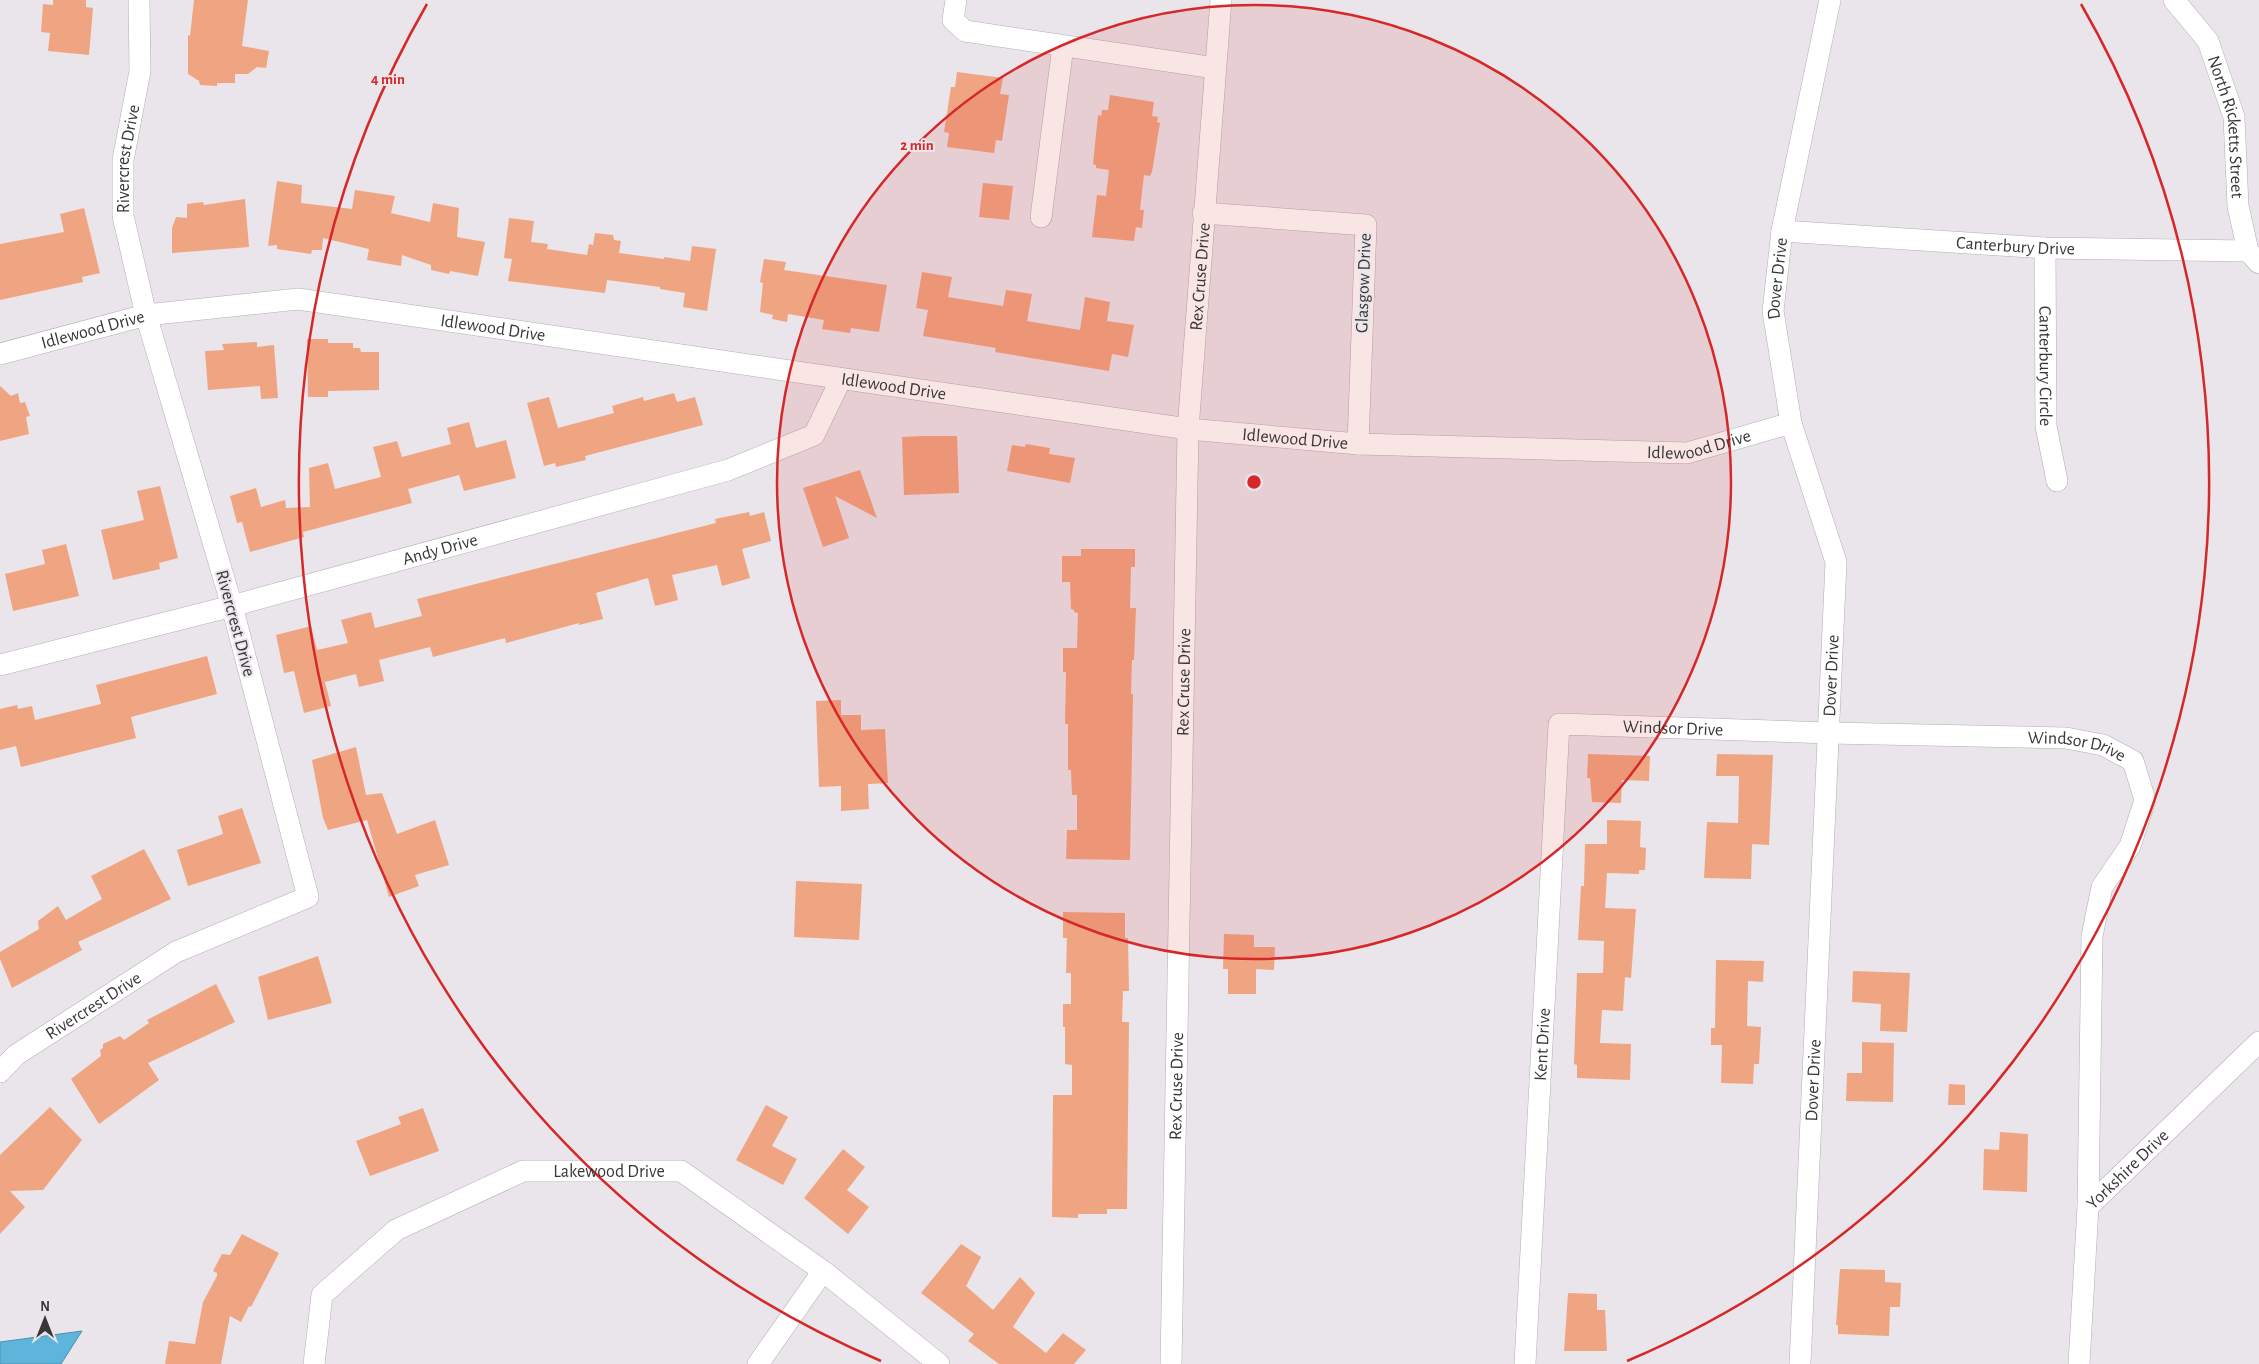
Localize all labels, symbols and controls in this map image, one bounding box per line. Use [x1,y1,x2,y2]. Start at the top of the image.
street label: North Ricketts Street [2204,53,2246,199]
text: 4 min [371,72,405,87]
street label: Rivercrest Drive [115,103,143,213]
text: 2 min [900,138,934,153]
street label: Rex Cruse Drive [1188,222,1214,331]
street label: Glasgow Drive [1353,233,1375,333]
street label: Canterbury Drive [1956,234,2075,258]
street label: Dover Drive [1765,237,1791,321]
street label: Canterbury Circle [2035,306,2054,426]
street label: Idlewood Drive [40,308,147,353]
street label: Idlewood Drive [439,312,547,345]
street label: Idlewood Drive [840,370,947,404]
street label: Idlewood Drive [1242,426,1349,453]
street label: Idlewood Drive [1647,427,1753,463]
centre of rings [1245,473,1263,491]
street label: Andy Drive [401,531,480,569]
street label: Rivercrest Drive [212,568,258,678]
street label: Rex Cruse Drive [1174,628,1194,736]
street label: Dover Drive [1821,634,1843,717]
street label: Windsor Drive [1622,718,1724,739]
street label: Windsor Drive [2027,729,2128,765]
street label: Rivercrest Drive [43,969,145,1043]
street label: Kent Drive [1532,1007,1554,1082]
street label: Rex Cruse Drive [1167,1032,1187,1140]
street label: Dover Drive [1803,1039,1825,1122]
street label: Yorkshire Drive [2084,1126,2173,1213]
street label: Lakewood Drive [553,1163,665,1181]
north arrow [20,1294,70,1344]
text: N [40,1300,50,1314]

